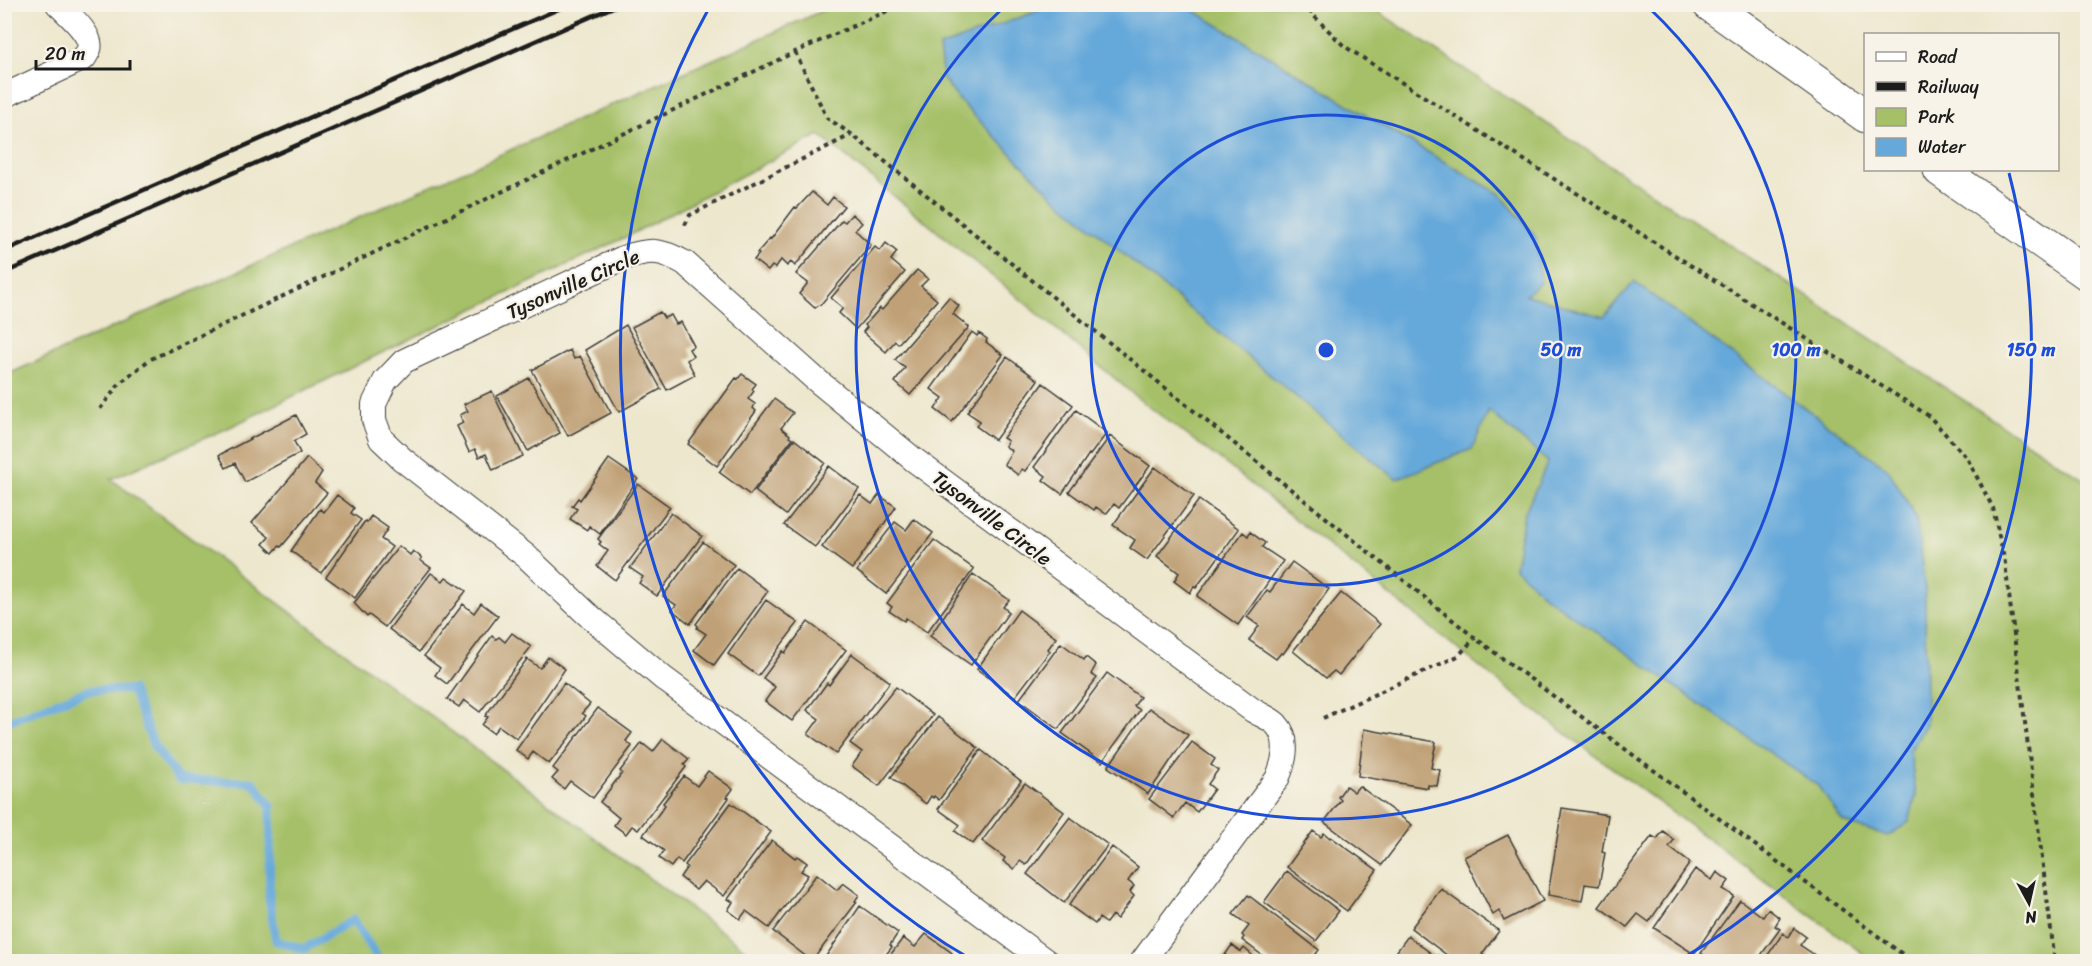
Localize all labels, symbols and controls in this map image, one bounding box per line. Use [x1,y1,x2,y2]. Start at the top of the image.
scale bar [36,33,130,71]
legend [1864,33,2059,171]
text: 20 m [45,38,85,70]
text: Road [1918,41,1958,73]
text: Railway [1918,71,1980,103]
text: Park [1918,101,1955,133]
text: Water [1918,131,1967,163]
street label: Tysonville Circle [501,239,646,330]
text: 50 m [1541,334,1582,366]
text: 100 m [1772,334,1821,366]
text: 150 m [2007,334,2055,366]
centre of rings [1316,340,1336,360]
street label: Tysonville Circle [924,461,1059,575]
north arrow [1999,873,2059,933]
text: N [2023,902,2040,933]

